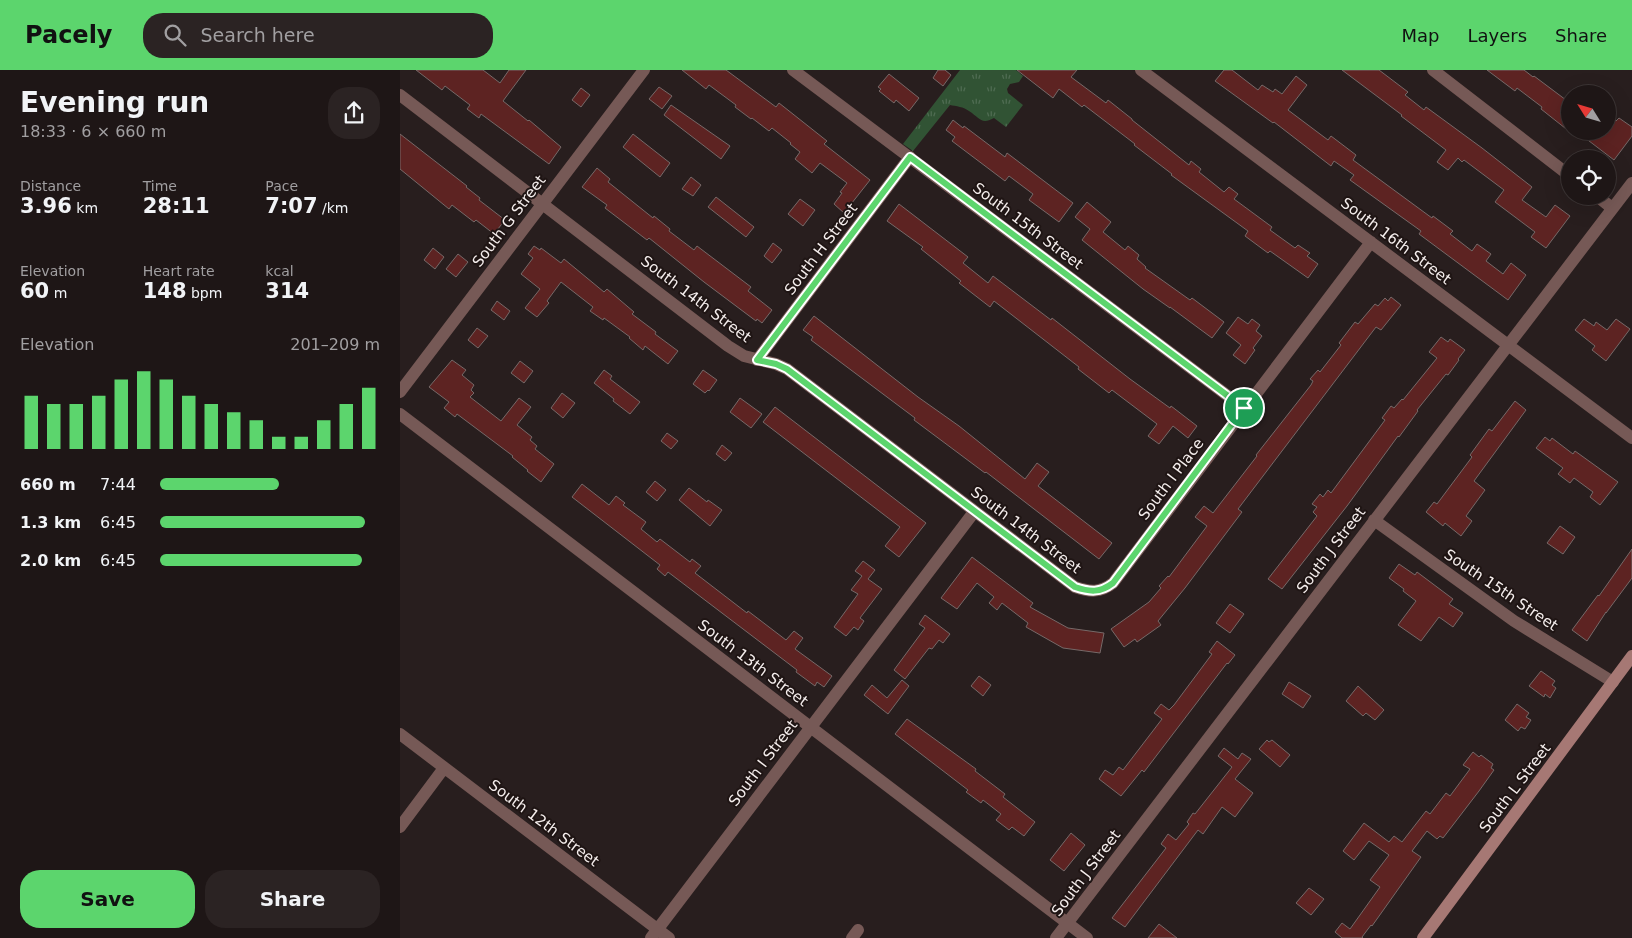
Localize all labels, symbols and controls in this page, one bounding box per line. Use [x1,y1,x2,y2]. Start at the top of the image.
search box [143,13,493,58]
text: Pacely [25,21,113,49]
icon: search [161,21,189,49]
text: Search here [201,24,315,46]
text: Map [1401,25,1439,46]
text: Layers [1467,25,1527,46]
text: Share [1555,25,1607,46]
north arrow [1561,85,1616,140]
map controls [1561,85,1616,205]
text: Evening run [20,86,209,119]
button: share [328,87,380,139]
text: 18:33 · 6 × 660 m [20,122,166,141]
button: locate [1561,150,1616,205]
street label: South G Street [469,171,549,270]
text: Distance [20,178,81,194]
text: Time [143,178,177,194]
text: Pace [265,178,298,194]
street label: South 15th Street [969,179,1087,273]
text: 3.96 [20,194,72,218]
text: 28:11 [143,194,210,218]
text: 7:07 [265,194,318,218]
street label: South 16th Street [1337,194,1455,288]
text: km [72,200,98,216]
text: /km [318,200,348,216]
street label: South H Street [781,200,861,298]
street label: South 14th Street [637,252,755,346]
text: Elevation [20,263,85,279]
text: Heart rate [143,263,215,279]
text: kcal [265,263,294,279]
text: 60 [20,279,49,303]
text: 148 [143,279,187,303]
text: 314 [265,279,309,303]
text: m [49,285,67,301]
text: bpm [187,285,222,301]
text: Elevation [20,335,94,354]
text: 201–209 m [290,335,380,354]
pin [1223,387,1265,429]
icon: arrive [1230,394,1258,422]
street label: South I Place [1134,435,1208,523]
text: 660 m [20,475,76,494]
text: 7:44 [100,475,136,494]
street label: South 14th Street [967,483,1085,577]
street label: South J Street [1293,503,1369,597]
text: 1.3 km [20,513,81,532]
text: 6:45 [100,513,136,532]
street label: South 15th Street [1441,545,1561,635]
text: 2.0 km [20,551,81,570]
text: 6:45 [100,551,136,570]
street label: South 13th Street [694,616,812,710]
street label: South I Street [725,716,801,810]
street label: South L Street [1476,740,1554,836]
street label: South 12th Street [485,776,603,870]
street label: South J Street [1048,826,1124,920]
button: Save [20,870,195,928]
button: Share [205,870,380,928]

